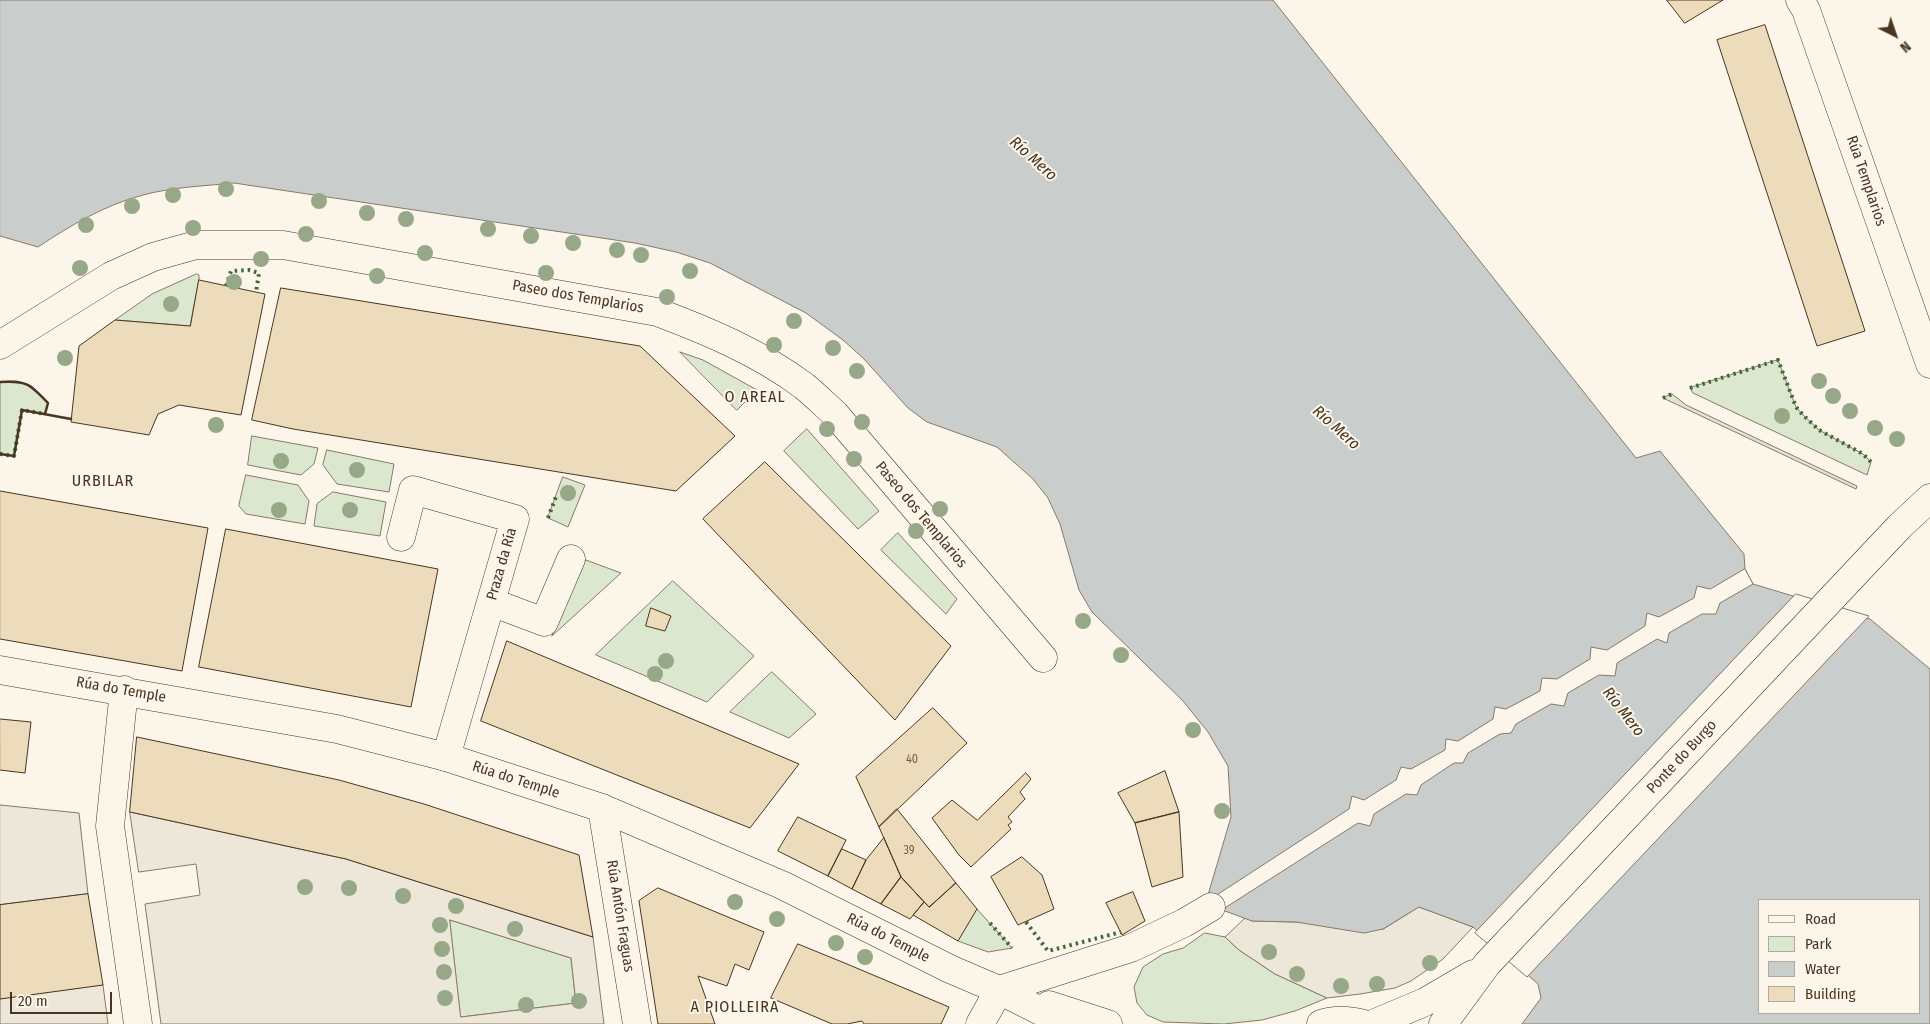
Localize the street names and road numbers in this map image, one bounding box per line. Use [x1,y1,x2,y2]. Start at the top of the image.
street label: Rúa Templarios [1842,133,1890,229]
street label: Paseo dos Templarios [511,277,645,317]
street label: Paseo dos Templarios [871,458,971,572]
street label: Praza da Ría [483,526,521,602]
street label: Rúa do Temple [75,673,167,707]
street label: Ponte do Burgo [1643,716,1721,798]
street label: Rúa do Temple [470,757,562,803]
street label: Rúa Antón Fraguas [602,859,638,973]
street label: Rúa do Temple [844,909,932,967]

